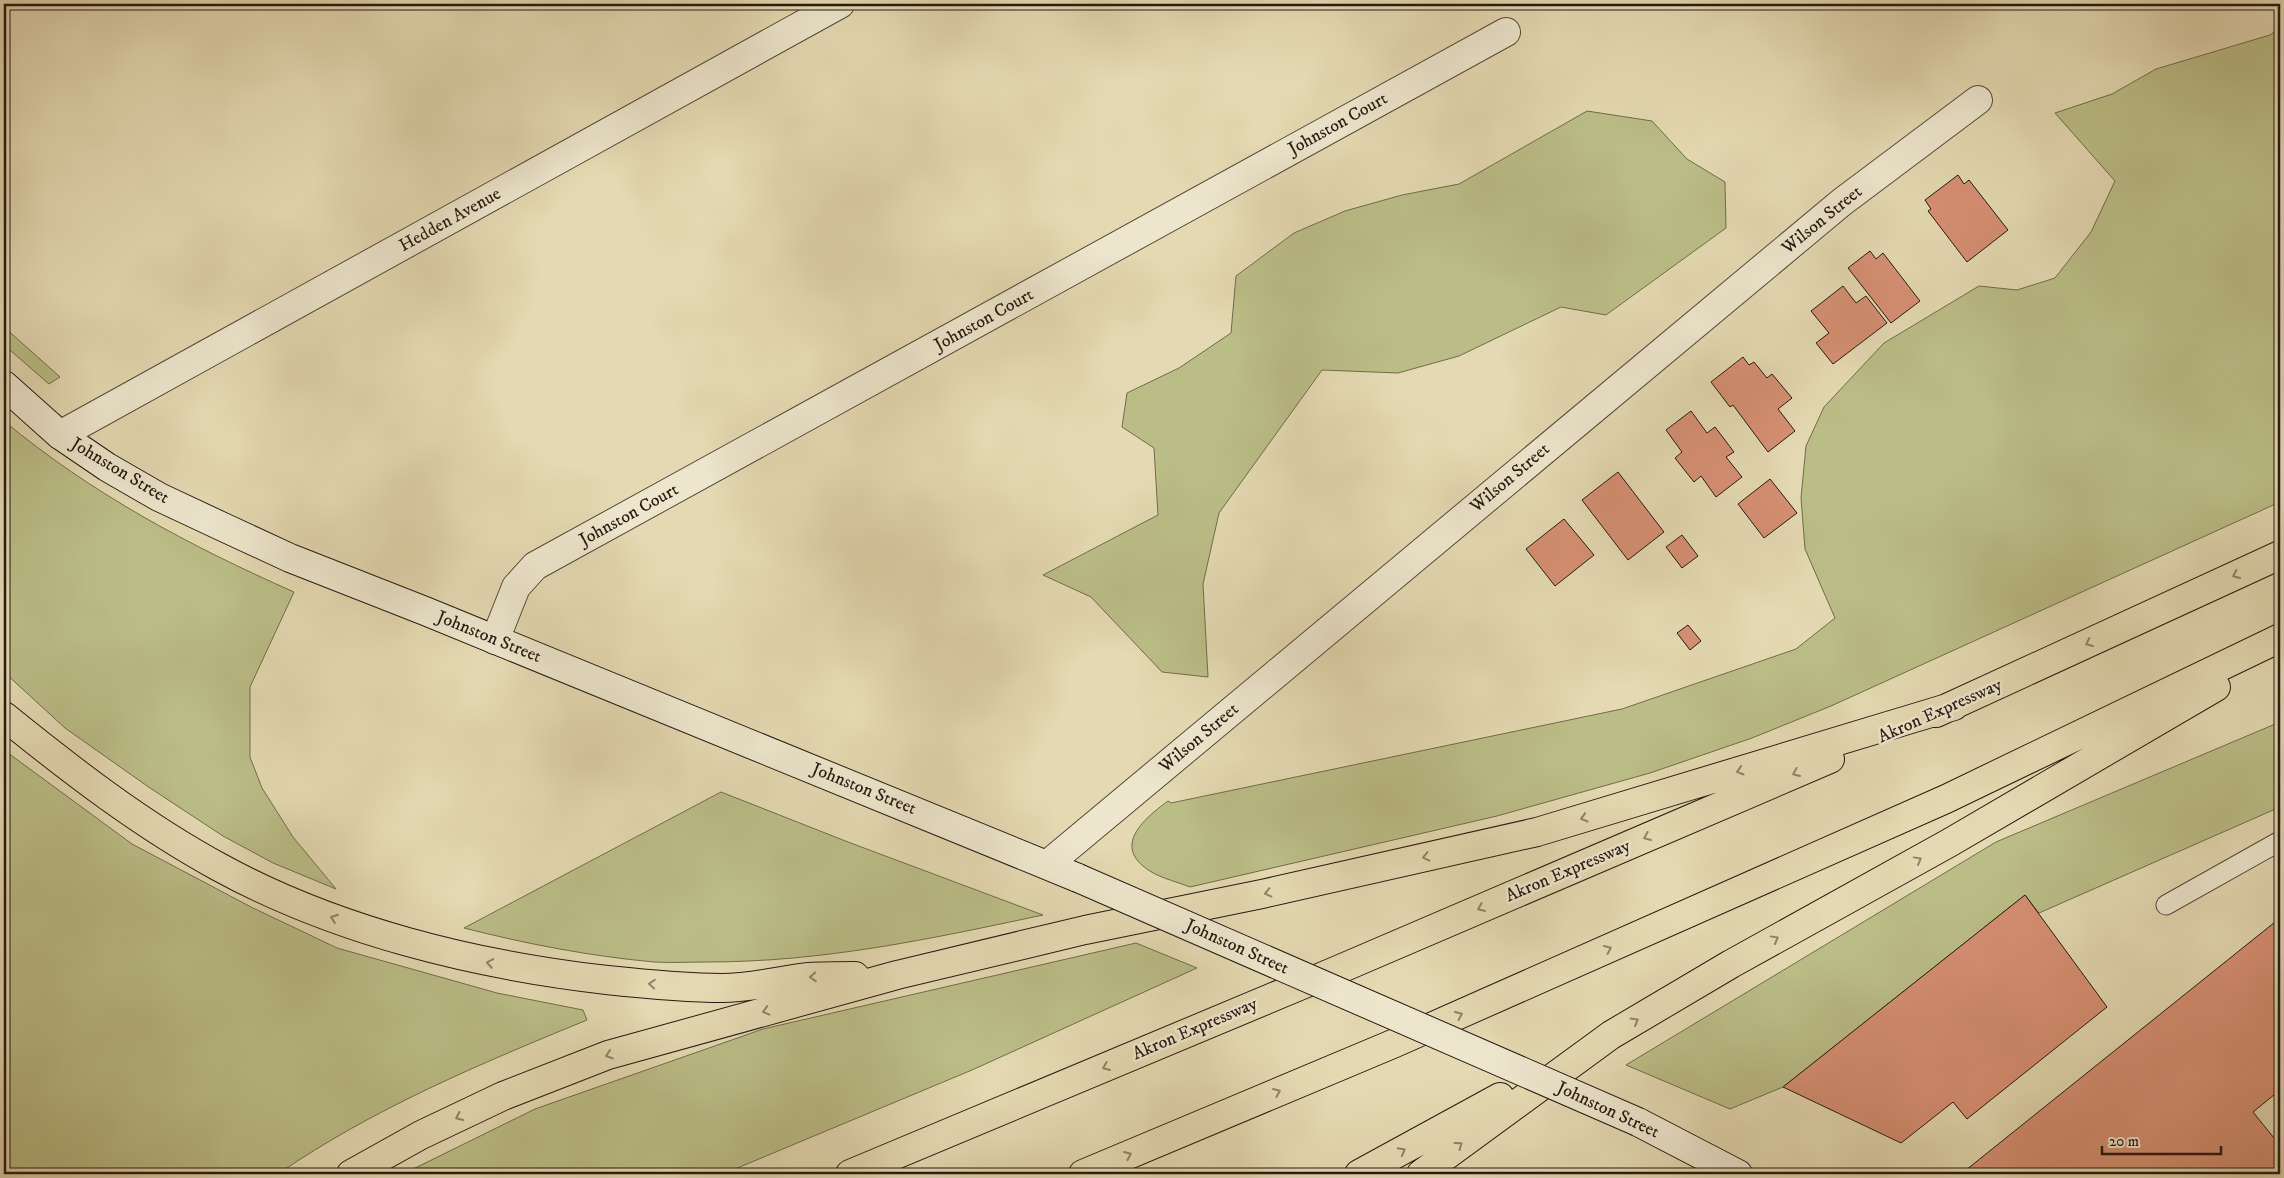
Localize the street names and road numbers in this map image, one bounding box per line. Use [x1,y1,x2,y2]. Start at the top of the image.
street label: Johnston Court [1283,88,1392,161]
street label: Wilson Street [1777,181,1867,260]
street label: Hedden Avenue [395,183,505,257]
street label: Johnston Court [929,284,1038,357]
street label: Johnston Street [65,432,173,509]
street label: Wilson Street [1465,438,1554,518]
street label: Johnston Court [574,479,683,552]
street label: Johnston Street [432,605,545,668]
street label: Akron Expressway [1875,674,2006,748]
street label: Wilson Street [1154,698,1243,778]
street label: Johnston Street [807,757,920,820]
street label: Akron Expressway [1502,835,1634,907]
street label: Johnston Street [1180,914,1292,980]
street label: Akron Expressway [1129,993,1261,1065]
street label: Johnston Street [1551,1076,1663,1143]

